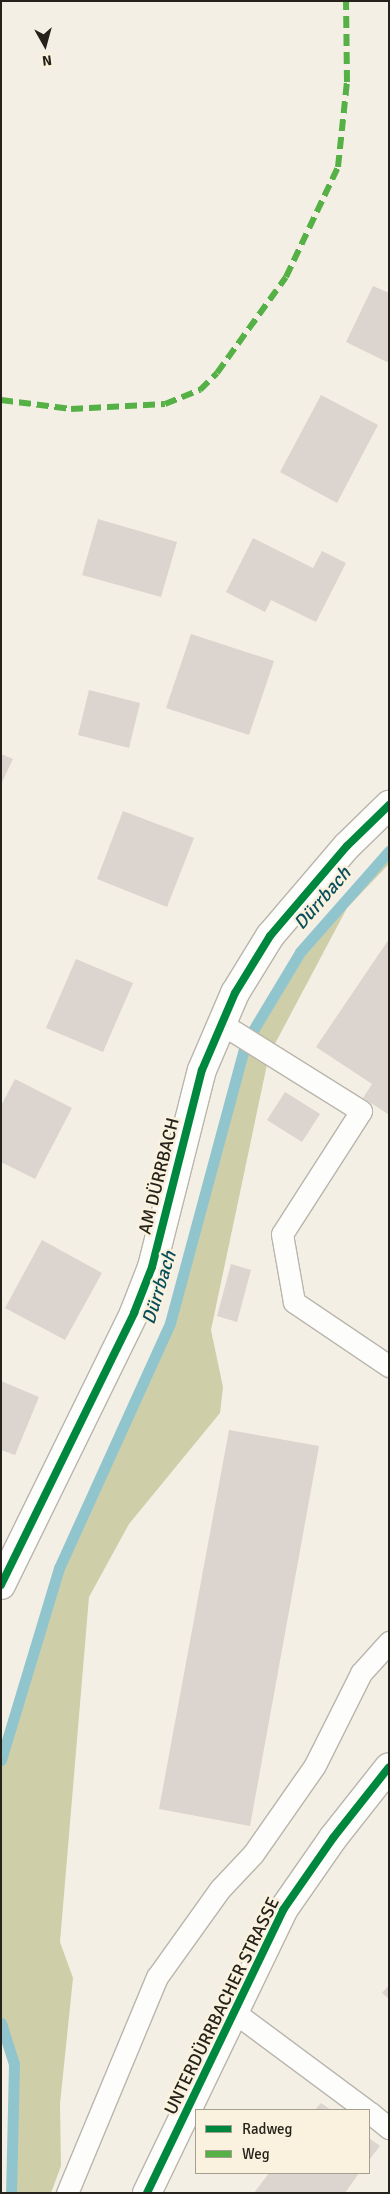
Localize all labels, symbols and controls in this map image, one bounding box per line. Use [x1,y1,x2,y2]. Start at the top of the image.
north arrow [20,20,70,70]
text: N [41,51,53,69]
water label: Dürrbach [290,863,356,935]
street label: AM DÜRRBACH [134,1115,184,1237]
water label: Dürrbach [138,1249,182,1327]
street label: UNTERDÜRRBACHER STRASSE [160,1894,284,2118]
legend [195,2109,370,2174]
text: Radweg [242,2120,292,2138]
text: Weg [242,2145,270,2163]

